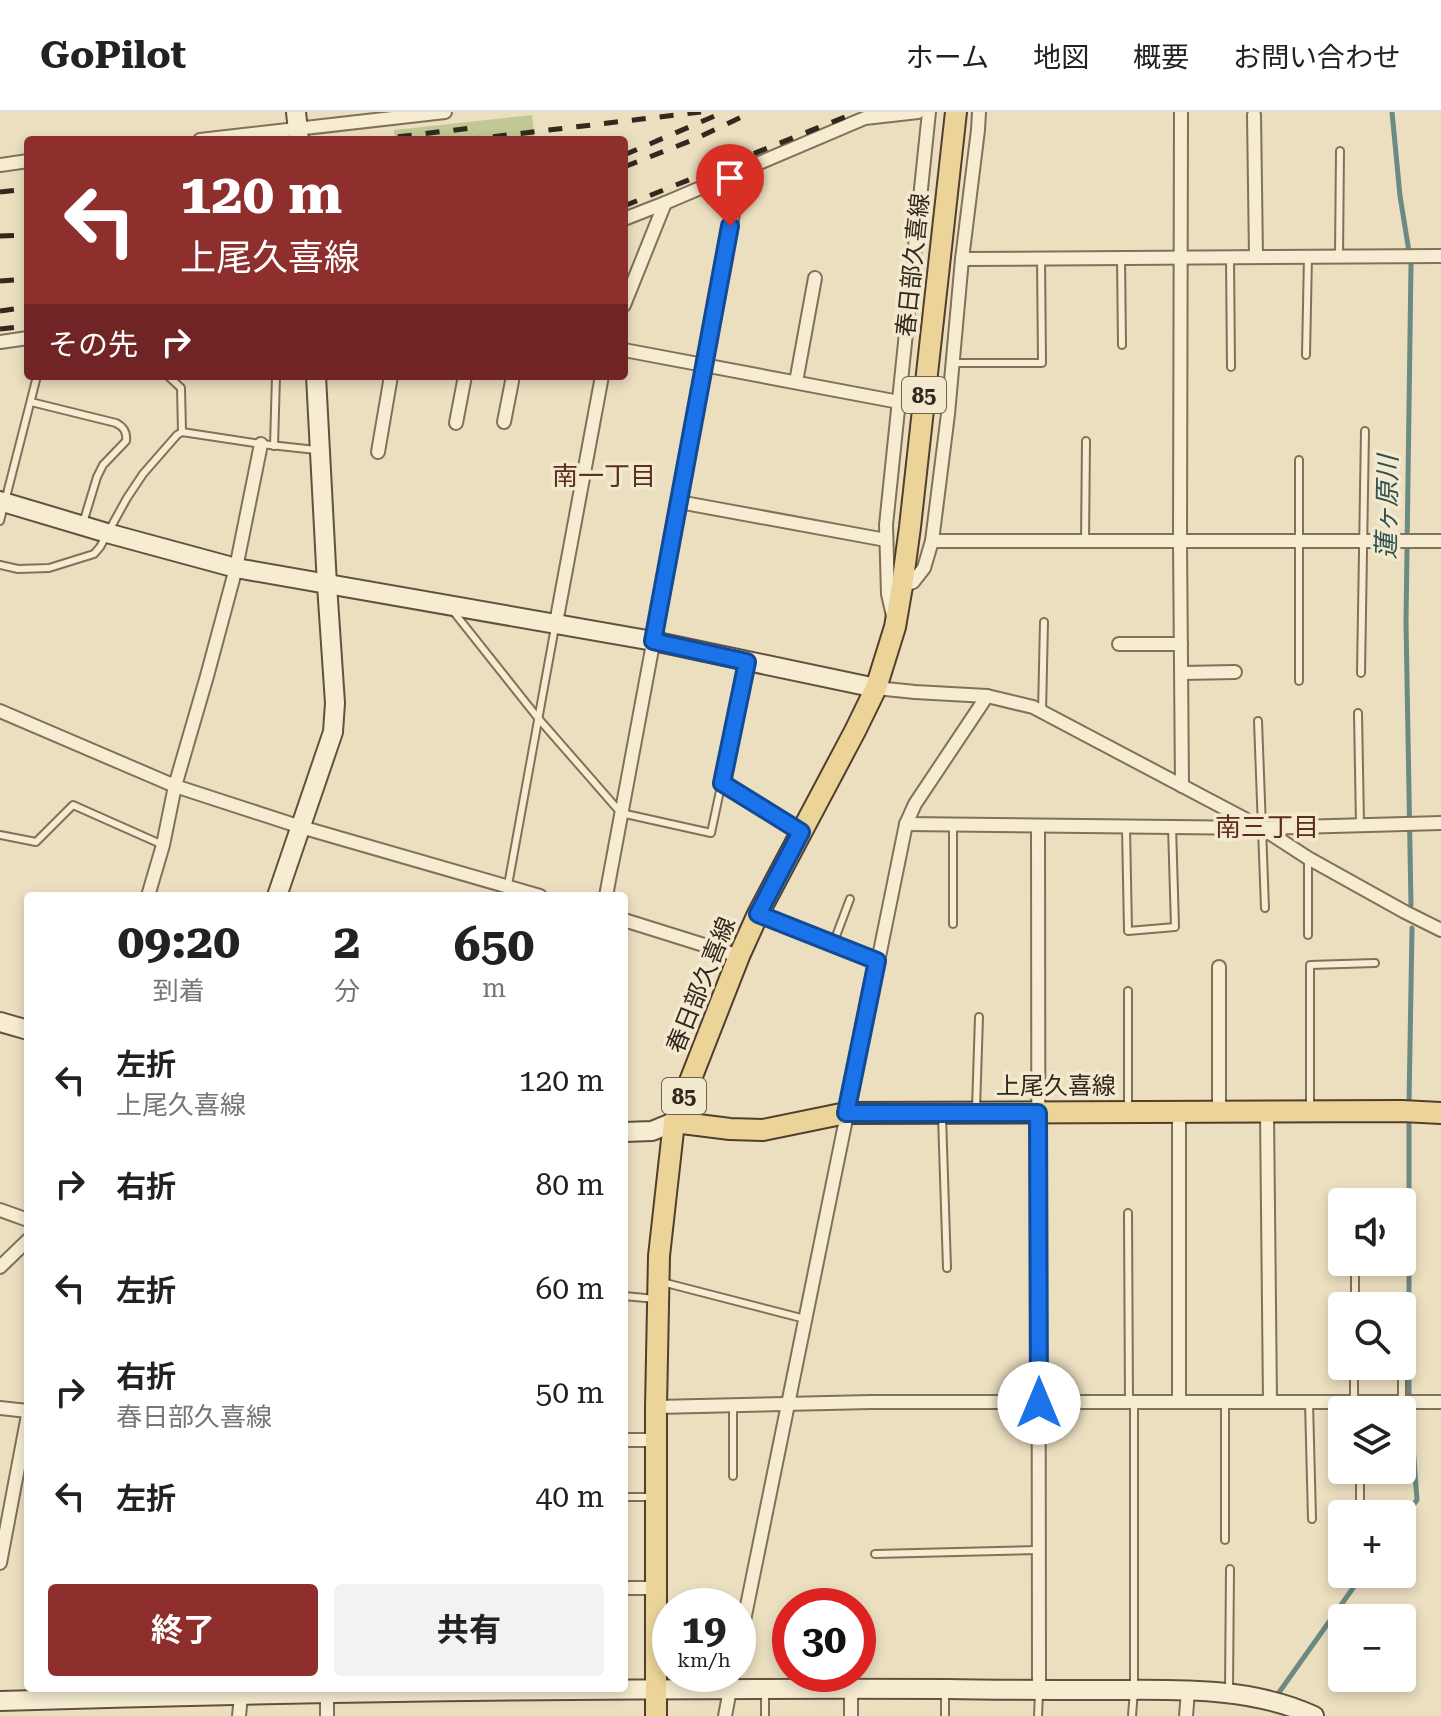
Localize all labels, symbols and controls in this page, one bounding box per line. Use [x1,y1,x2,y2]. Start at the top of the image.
text: GoPilot [40,33,186,77]
text: ホーム [906,41,989,74]
text: 地図 [1033,41,1089,74]
text: 概要 [1133,41,1189,74]
text: お問い合わせ [1233,41,1401,74]
pin [696,144,764,226]
icon: arrive [708,156,752,200]
text: 120 m [180,161,342,227]
icon: left [48,168,152,272]
street label: 春日部久喜線 [892,192,934,338]
text: 上尾久喜線 [180,237,360,279]
icon: right [154,320,198,364]
text: その先 [48,327,138,362]
road number: 85 [902,377,946,413]
water label: 蓮ヶ原川 [1371,452,1403,559]
district label: 南一丁目 [552,461,656,491]
district label: 南三丁目 [1215,812,1319,842]
street label: 春日部久喜線 [661,913,741,1057]
text: 09:20 [117,914,240,970]
text: 2 [333,914,360,970]
text: 650 [454,917,534,973]
text: m [482,973,506,1003]
text: 到着 [153,976,205,1006]
text: 分 [334,976,360,1006]
text: 左折 [116,1047,176,1082]
icon: left [48,1058,92,1102]
text: 120 m [519,1063,604,1098]
street label: 上尾久喜線 [996,1072,1116,1100]
road number: 85 [662,1078,706,1114]
text: 上尾久喜線 [116,1090,246,1120]
icon: right [48,1162,92,1206]
text: 80 m [535,1167,604,1202]
text: 右折 [116,1169,176,1204]
map controls [1328,1188,1416,1692]
button: sound [1328,1188,1416,1276]
icon: left [48,1266,92,1310]
text: 60 m [535,1271,604,1306]
text: 左折 [116,1273,176,1308]
button: search [1328,1292,1416,1380]
text: 右折 [116,1359,176,1394]
position arrow [997,1361,1081,1445]
icon: right [48,1370,92,1414]
text: 50 m [535,1375,604,1410]
button: layers [1328,1396,1416,1484]
text: 春日部久喜線 [116,1402,272,1432]
icon: left [48,1474,92,1518]
text: 40 m [535,1479,604,1514]
text: 左折 [116,1481,176,1516]
button: + [1328,1500,1416,1588]
button: 終了 [48,1584,318,1676]
button: 共有 [334,1584,604,1676]
speed limit sign: 30 [772,1588,876,1692]
button: − [1328,1604,1416,1692]
text: 19 [682,1606,726,1653]
text: km/h [677,1648,731,1672]

